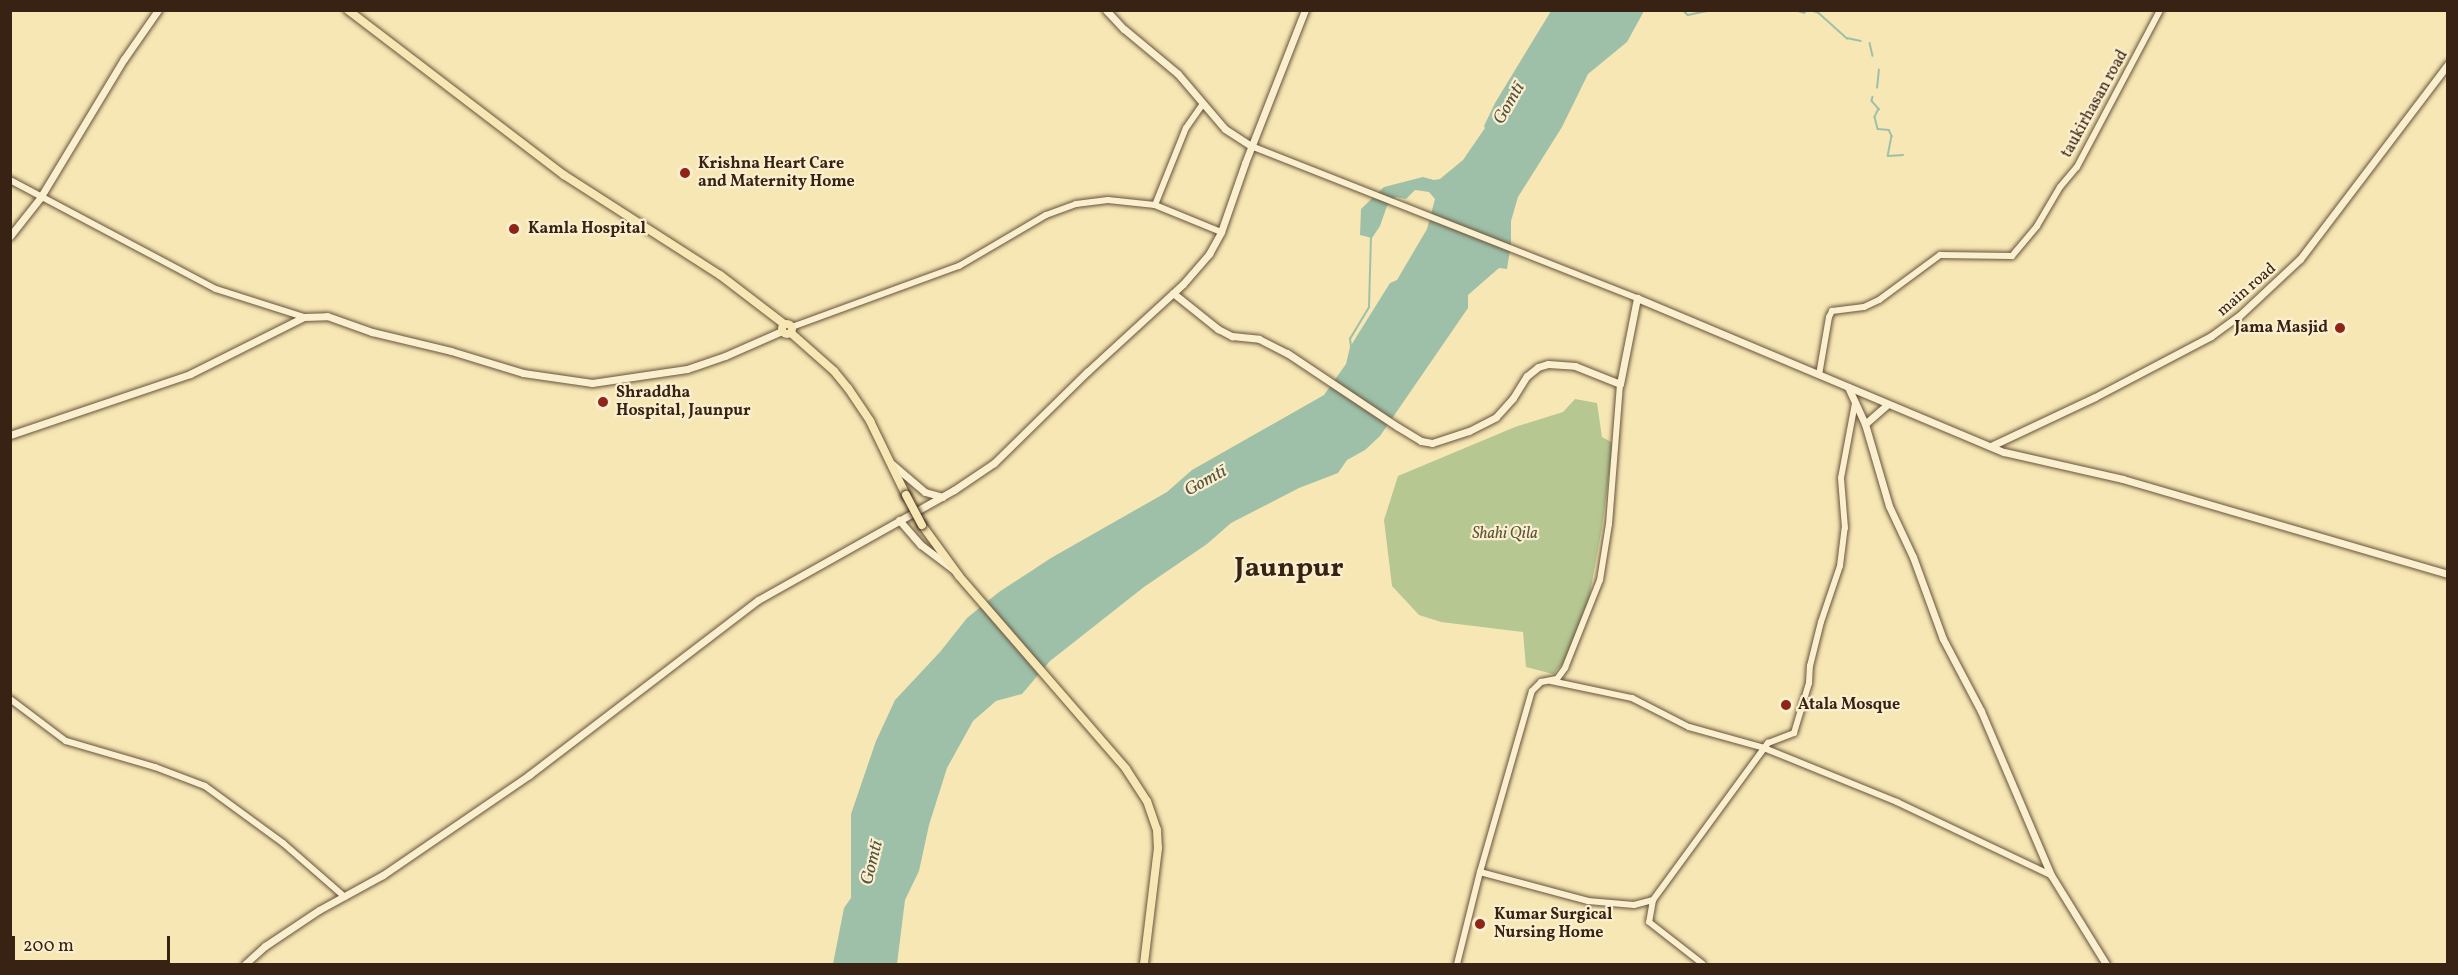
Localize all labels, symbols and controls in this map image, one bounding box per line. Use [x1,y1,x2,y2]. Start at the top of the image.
street label: taukirhasan road [2057,47,2133,161]
water label: Gomtī [1489,79,1531,129]
place label: Krishna Heart Care and Maternity Home [698,154,855,192]
marker: Krishna Heart Care and Maternity Home [676,164,694,182]
place label: Kamla Hospital [528,219,646,239]
marker: Kamla Hospital [505,220,523,238]
street label: main road [2214,259,2280,321]
place label: Jama Masjid [2234,318,2328,338]
marker: Jama Masjid [2333,321,2347,335]
place label: Shraddha Hospital, Jaunpur [616,383,751,421]
marker: Shraddha Hospital, Jaunpur [594,393,612,411]
water label: Gomtī [1181,462,1231,502]
park label: Shahi Qila [1472,524,1538,544]
district label: Jaunpur [1235,552,1343,586]
place label: Atala Mosque [1798,695,1900,715]
marker: Atala Mosque [1779,698,1793,712]
water label: Gomtī [857,839,889,887]
place label: Kumar Surgical Nursing Home [1494,905,1612,943]
marker: Kumar Surgical Nursing Home [1471,915,1489,933]
scale bar [15,924,172,962]
text: 200 m [23,934,74,959]

